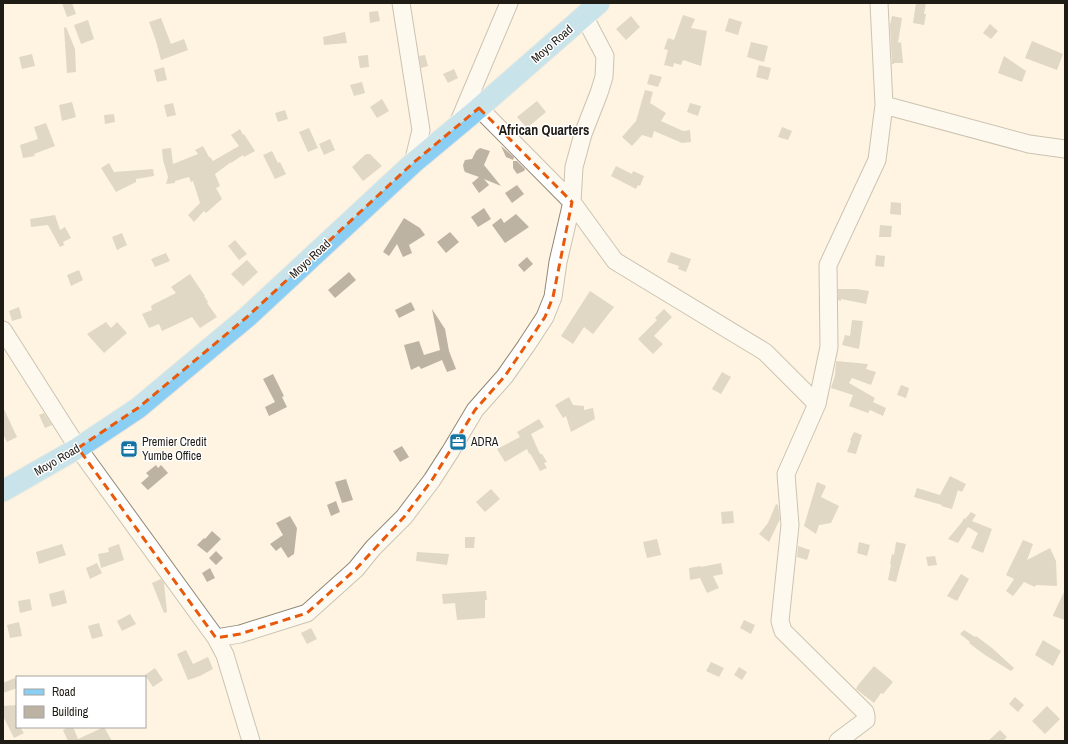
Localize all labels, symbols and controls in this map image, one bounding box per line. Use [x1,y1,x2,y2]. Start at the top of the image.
street label: Moyo Road [528,21,576,67]
district label: African Quarters [499,121,589,139]
street label: Moyo Road [286,236,334,282]
office icon: ADRA [448,432,468,452]
place label: Premier Credit Yumbe Office [142,434,207,464]
place label: ADRA [470,434,499,450]
office icon: Premier Credit Yumbe Office [119,439,139,459]
street label: Moyo Road [31,440,83,480]
legend [16,676,146,728]
text: Road [52,684,76,700]
text: Building [52,704,89,720]

